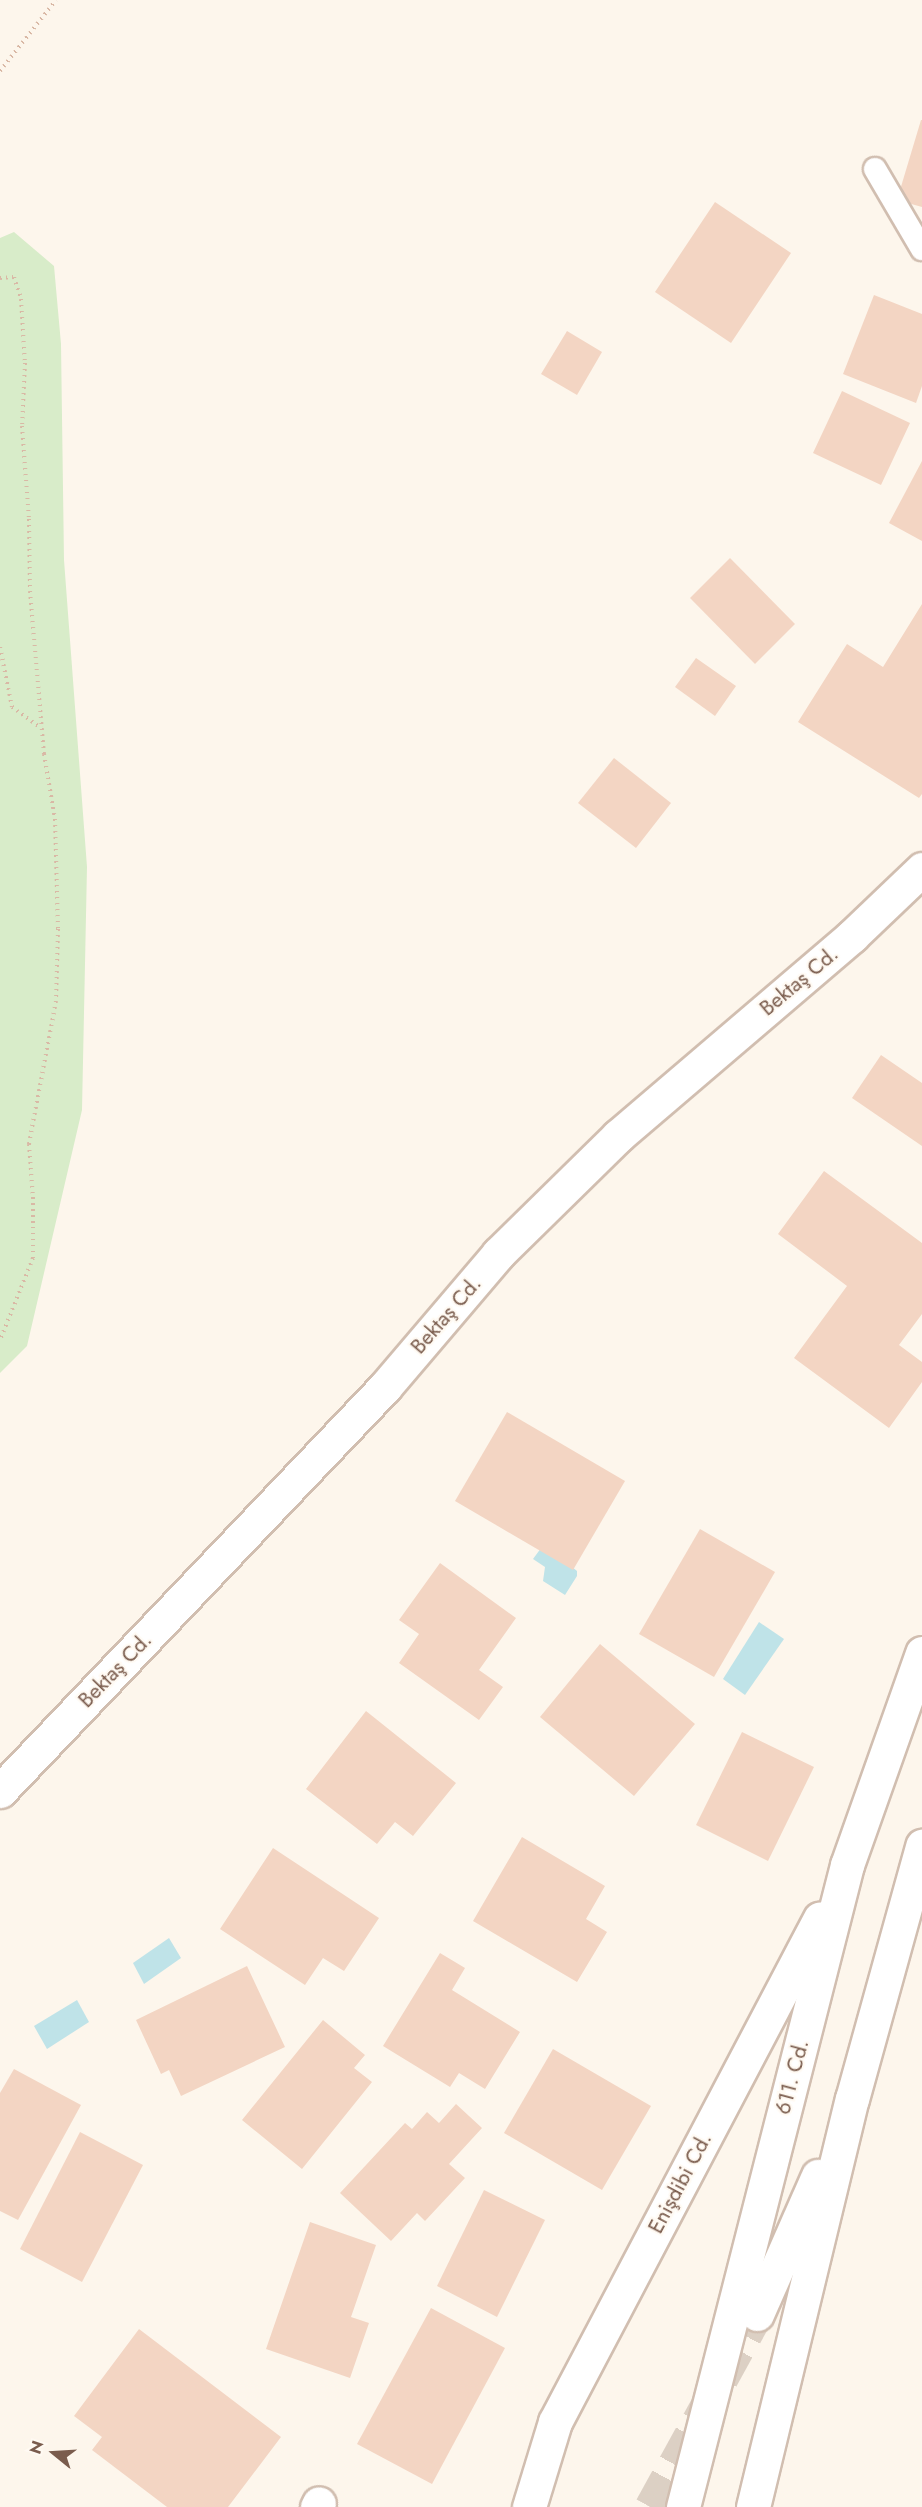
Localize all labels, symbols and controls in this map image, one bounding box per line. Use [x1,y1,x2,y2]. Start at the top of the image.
street label: Bektaş Cd. [755,941,843,1021]
street label: Bektaş Cd. [406,1271,486,1359]
street label: Bektaş Cd. [73,1627,157,1713]
street label: 611. Cd. [770,2037,814,2117]
street label: Enişdibi Cd. [643,2128,717,2238]
north arrow [24,2423,84,2483]
text: N [24,2438,49,2457]

